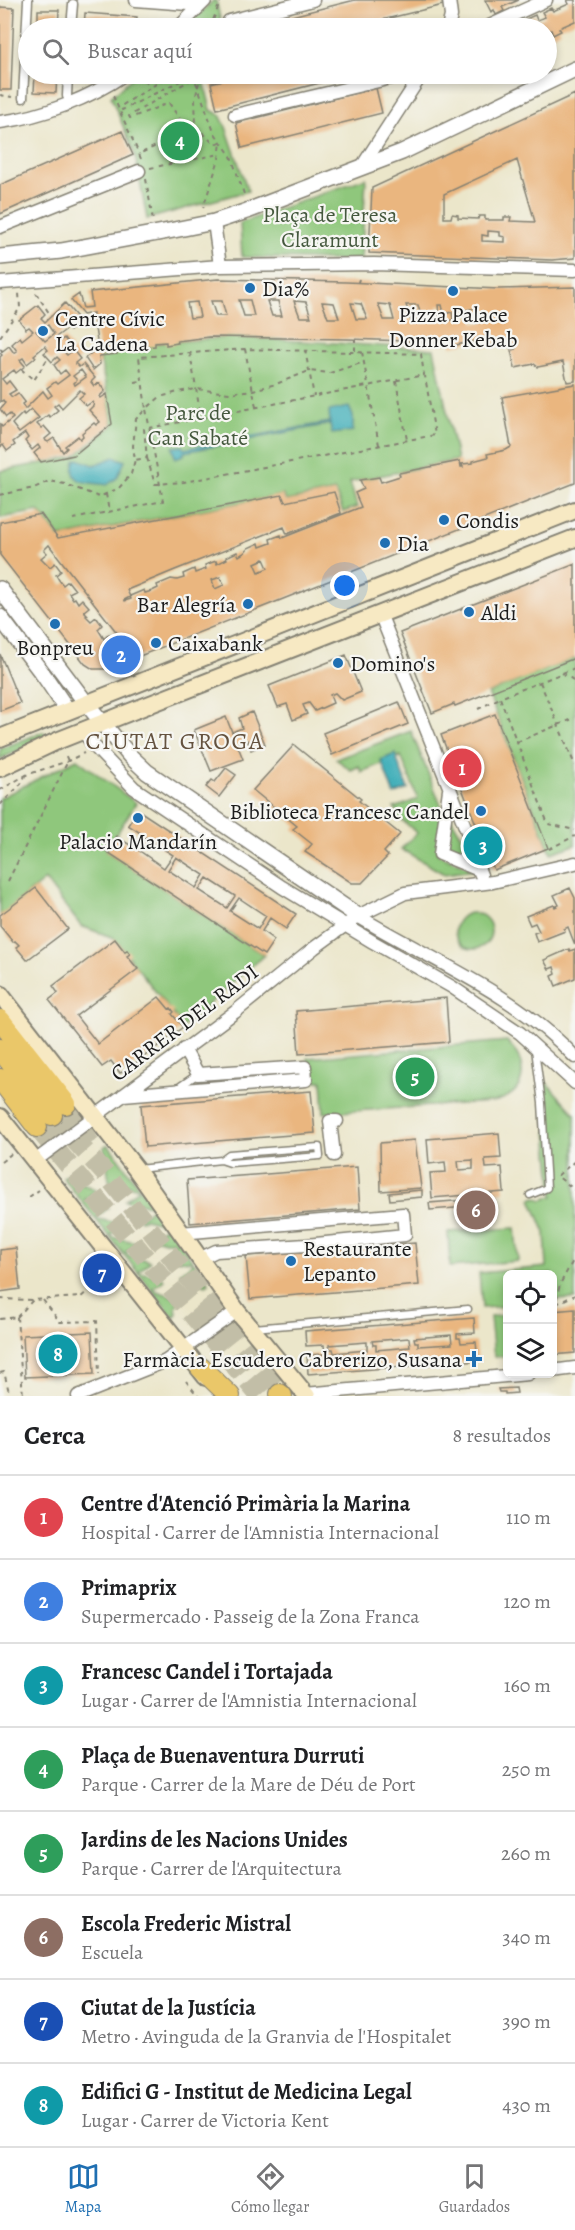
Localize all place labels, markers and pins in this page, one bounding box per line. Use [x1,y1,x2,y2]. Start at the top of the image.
pin: 4 [160,118,200,164]
place label: Dia% [262,274,309,304]
marker: Dia% [243,281,257,295]
marker: Pizza Palace Donner Kebab [446,284,460,298]
place label: Pizza Palace Donner Kebab [389,300,517,355]
place label: Centre Cívic La Cadena [55,304,165,359]
marker: Centre Cívic La Cadena [36,324,50,338]
place label: Condis [456,506,519,536]
marker: Condis [437,513,451,527]
place label: Dia [397,529,430,559]
marker: Dia [378,536,392,550]
place label: Bar Alegría [137,590,237,620]
marker: Bar Alegría [241,597,255,611]
place label: Aldi [480,598,517,628]
marker: Aldi [462,605,476,619]
marker: Bonpreu [48,617,62,631]
place label: Caixabank [168,629,263,659]
pin: 2 [102,632,140,678]
place label: Bonpreu [16,633,94,663]
marker: Caixabank [149,636,163,650]
place label: Domino's [350,649,435,679]
marker: Domino's [331,656,345,670]
pin: 1 [442,746,482,790]
place label: Biblioteca Francesc Candel [230,797,469,827]
marker: Biblioteca Francesc Candel [474,804,488,818]
marker: Palacio Mandarín [131,811,145,825]
pin: 3 [464,824,502,868]
place label: Palacio Mandarín [59,827,217,857]
pin: 5 [396,1054,434,1100]
pin: 6 [456,1188,496,1232]
place label: Restaurante Lepanto [303,1234,412,1289]
pin: 7 [82,1250,122,1296]
marker: Restaurante Lepanto [284,1254,298,1268]
pin: 8 [38,1332,78,1376]
place label: Farmàcia Escudero Cabrerizo, Susana [123,1345,463,1375]
marker: Farmàcia Escudero Cabrerizo, Susana [467,1352,481,1366]

